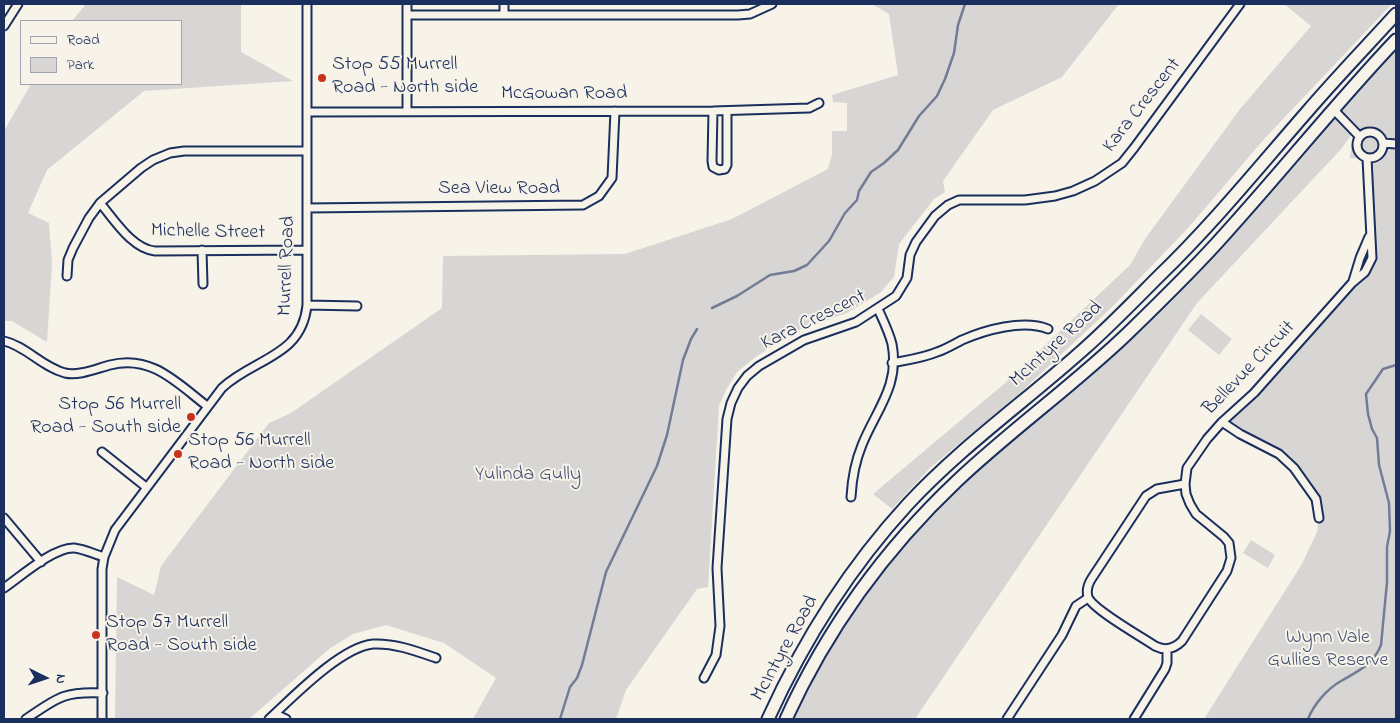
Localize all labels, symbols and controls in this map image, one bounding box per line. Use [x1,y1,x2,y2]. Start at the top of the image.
legend [20,20,182,85]
text: Road [67,29,100,51]
text: Park [67,54,94,76]
place label: Stop 55 Murrell Road - North side [332,54,478,101]
street label: Kara Crescent [1099,54,1187,158]
marker: Stop 55 Murrell Road - North side [316,72,328,84]
street label: McGowan Road [501,83,627,107]
street label: Sea View Road [438,178,560,202]
street label: Murrell Road [274,216,302,316]
street label: Michelle Street [151,220,265,246]
street label: Kara Crescent [758,285,870,357]
street label: McIntyre Road [1005,297,1109,393]
street label: Bellevue Circuit [1199,317,1301,421]
place label: Stop 56 Murrell Road - South side [30,394,181,441]
marker: Stop 56 Murrell Road - South side [185,411,197,423]
place label: Stop 56 Murrell Road - North side [188,430,334,477]
marker: Stop 56 Murrell Road - North side [172,448,184,460]
park label: Yulinda Gully [475,464,581,488]
street label: McIntyre Road [747,592,825,706]
place label: Stop 57 Murrell Road - South side [106,612,257,659]
park label: Wynn Vale Gullies Reserve [1267,627,1389,674]
marker: Stop 57 Murrell Road - South side [90,629,102,641]
north arrow [20,653,70,703]
text: N [50,674,71,685]

